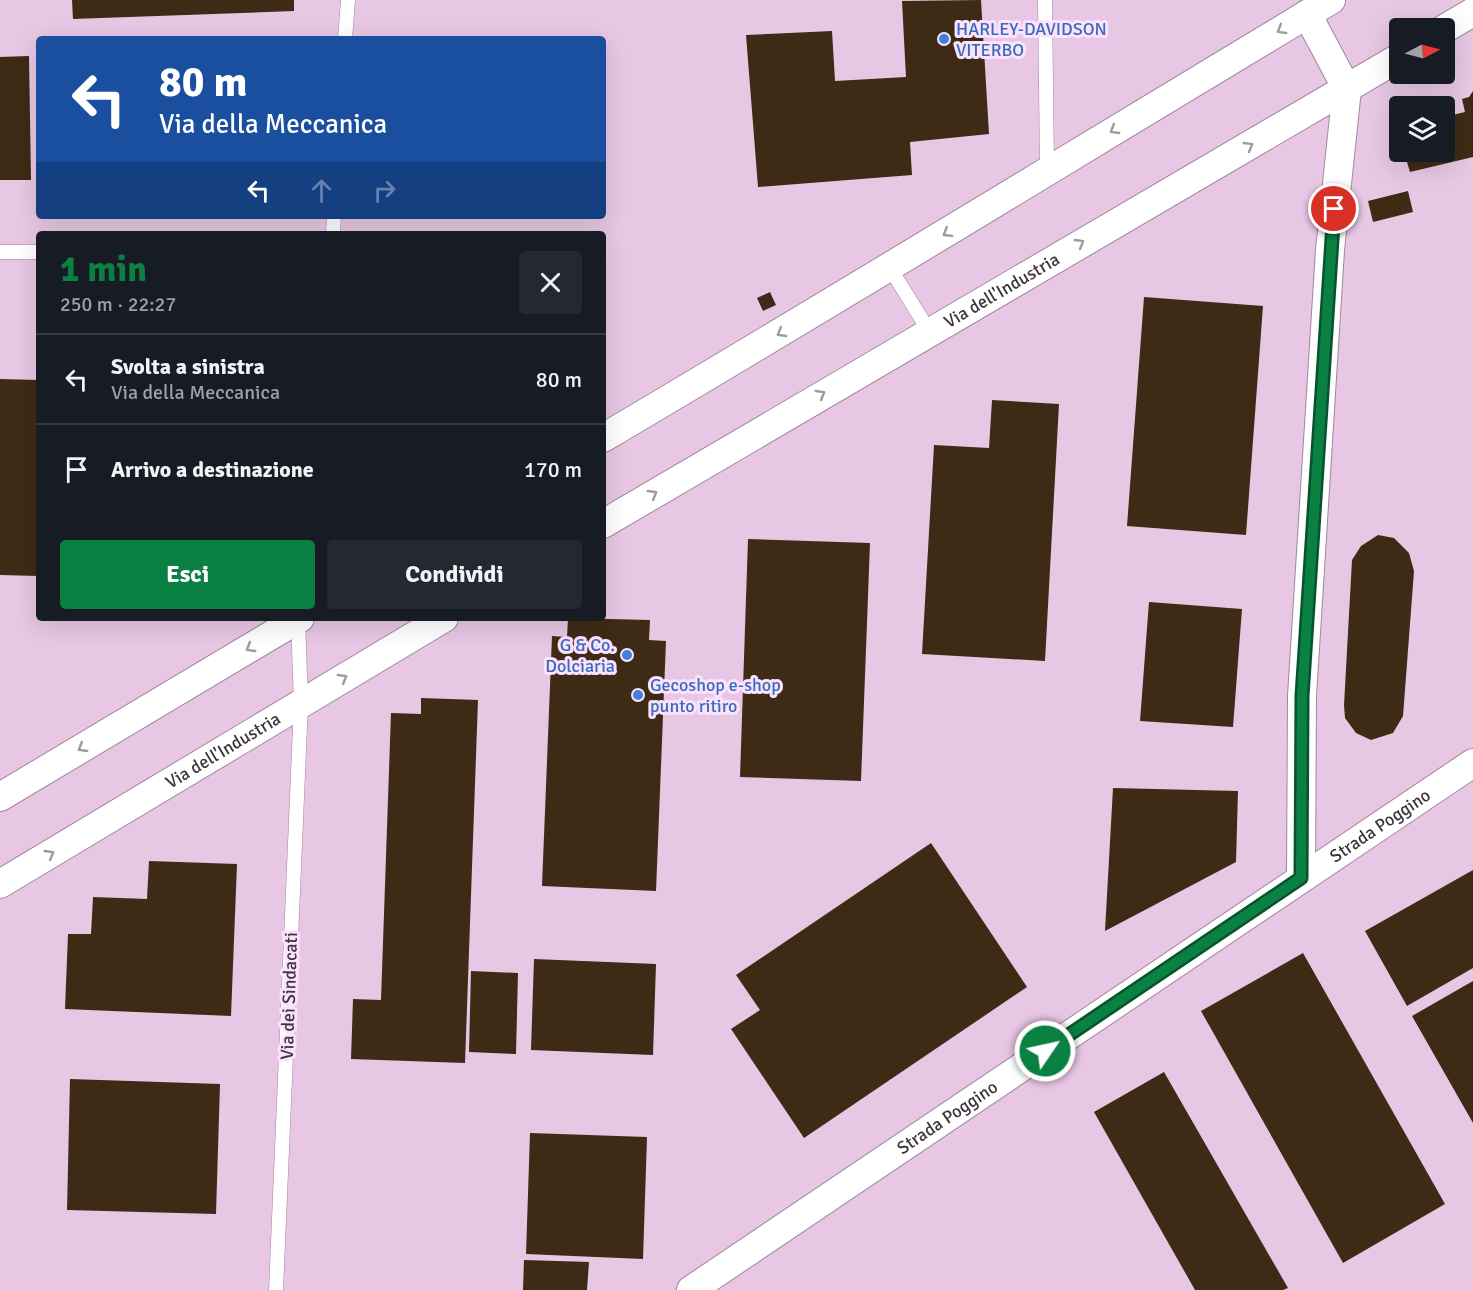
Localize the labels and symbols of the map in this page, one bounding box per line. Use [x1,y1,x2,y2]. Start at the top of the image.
place label: HARLEY-DAVIDSON VITERBO [956,18,1107,61]
north arrow [1389,18,1455,84]
one-way arrow [1277,23,1287,34]
marker: HARLEY-DAVIDSON VITERBO [937,32,951,46]
one-way arrow [1109,123,1120,135]
one-way arrow [1243,141,1253,153]
pin [1308,183,1359,234]
one-way arrow [943,225,954,236]
one-way arrow [1074,239,1084,250]
street label: Via dell'Industria [940,248,1063,333]
one-way arrow [776,326,787,338]
one-way arrow [815,390,825,402]
one-way arrow [647,490,657,501]
place label: G & Co. Dolciaria [545,634,615,677]
one-way arrow [246,641,256,652]
marker: G & Co. Dolciaria [620,648,634,662]
one-way arrow [337,674,347,685]
place label: Gecoshop e-shop punto ritiro [650,674,781,717]
marker: Gecoshop e-shop punto ritiro [631,688,645,702]
street label: Via dell'Industria [162,707,285,793]
one-way arrow [78,740,88,752]
street label: Strada Poggino [1326,784,1435,867]
one-way arrow [44,850,54,862]
street label: Via dei Sindacati [276,932,302,1060]
position arrow [1013,1019,1077,1083]
street label: Strada Poggino [893,1076,1002,1159]

